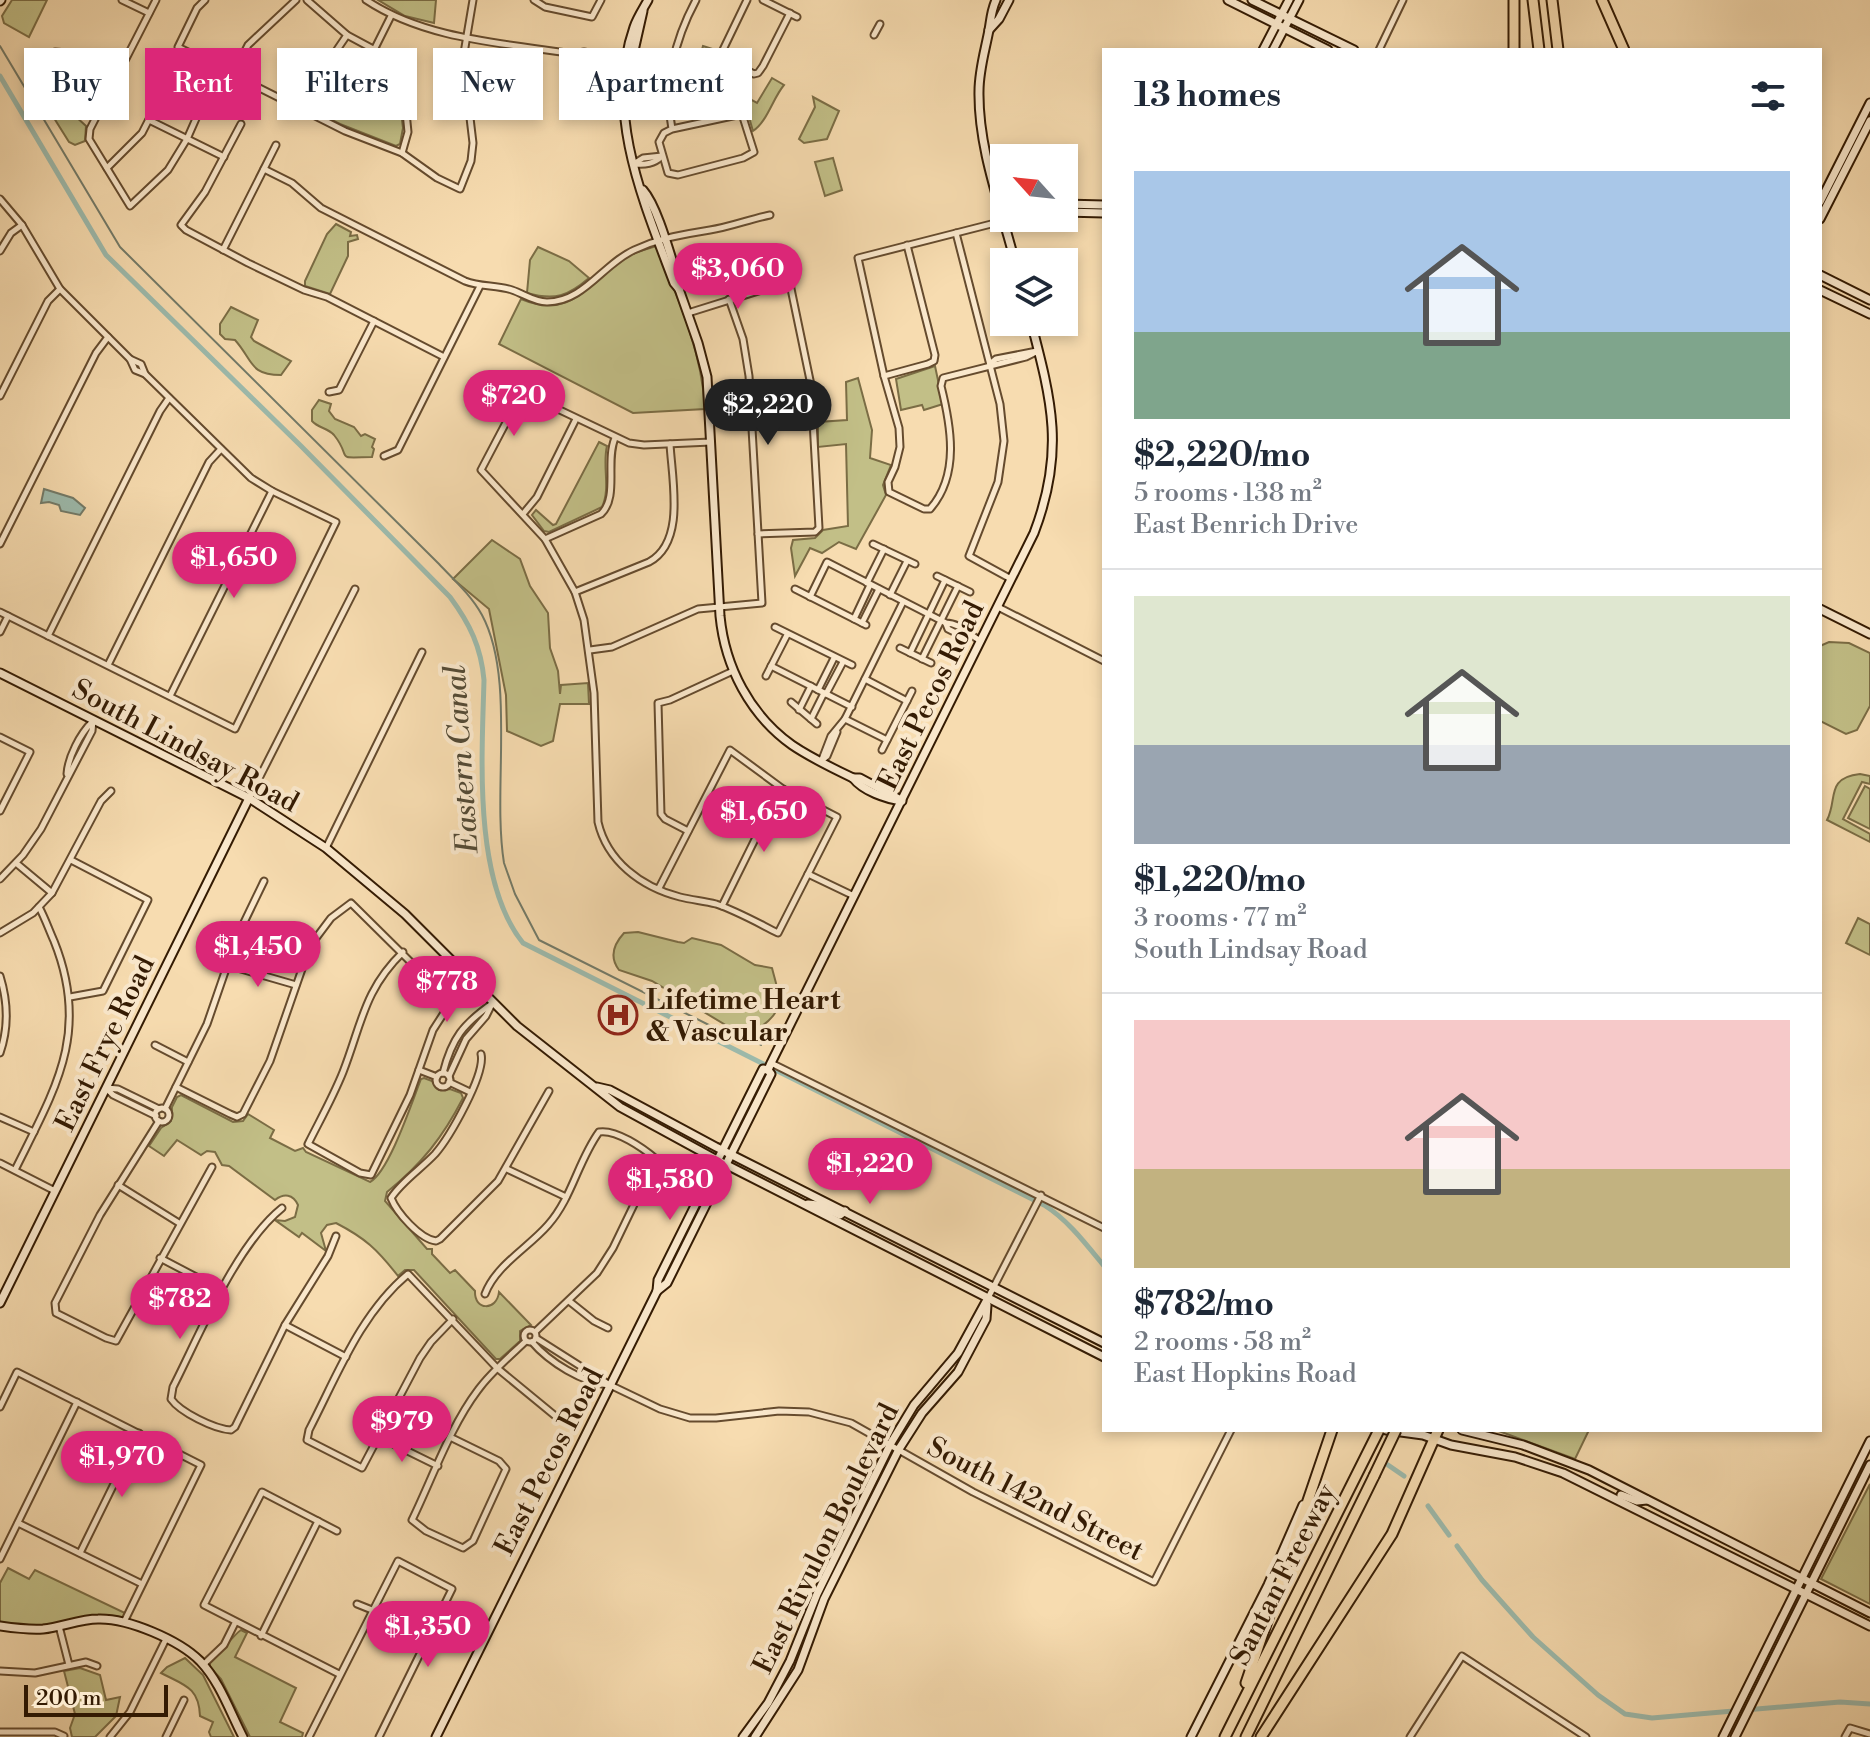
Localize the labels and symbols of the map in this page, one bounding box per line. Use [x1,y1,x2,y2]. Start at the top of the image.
north arrow [990,144,1078,232]
pin: $3,060 [673,243,803,311]
pin: $720 [467,370,561,438]
pin: $2,220 [703,379,833,447]
pin: $1,650 [169,532,299,600]
street label: East Pecos Road [870,595,992,796]
water label: Eastern Canal [436,663,488,856]
street label: South Lindsay Road [66,672,305,821]
pin: $1,650 [699,786,829,854]
pin: $1,450 [193,921,323,989]
street label: East Frye Road [48,950,163,1137]
pin: $778 [400,956,494,1024]
place label: Lifetime Heart & Vascular [646,983,841,1050]
hospital icon: Lifetime Heart & Vascular [597,994,639,1036]
pin: $1,220 [805,1138,935,1206]
pin: $1,580 [605,1154,735,1222]
pin: $782 [133,1273,227,1341]
street label: East Pecos Road [487,1362,612,1561]
pin: $979 [355,1396,449,1464]
street label: East Rivulon Boulevard [746,1398,907,1679]
street label: South 142nd Street [921,1430,1150,1569]
pin: $1,970 [57,1431,187,1499]
street label: Santan Freeway [1223,1478,1344,1671]
pin: $1,350 [363,1601,493,1669]
scale bar [24,1681,168,1717]

